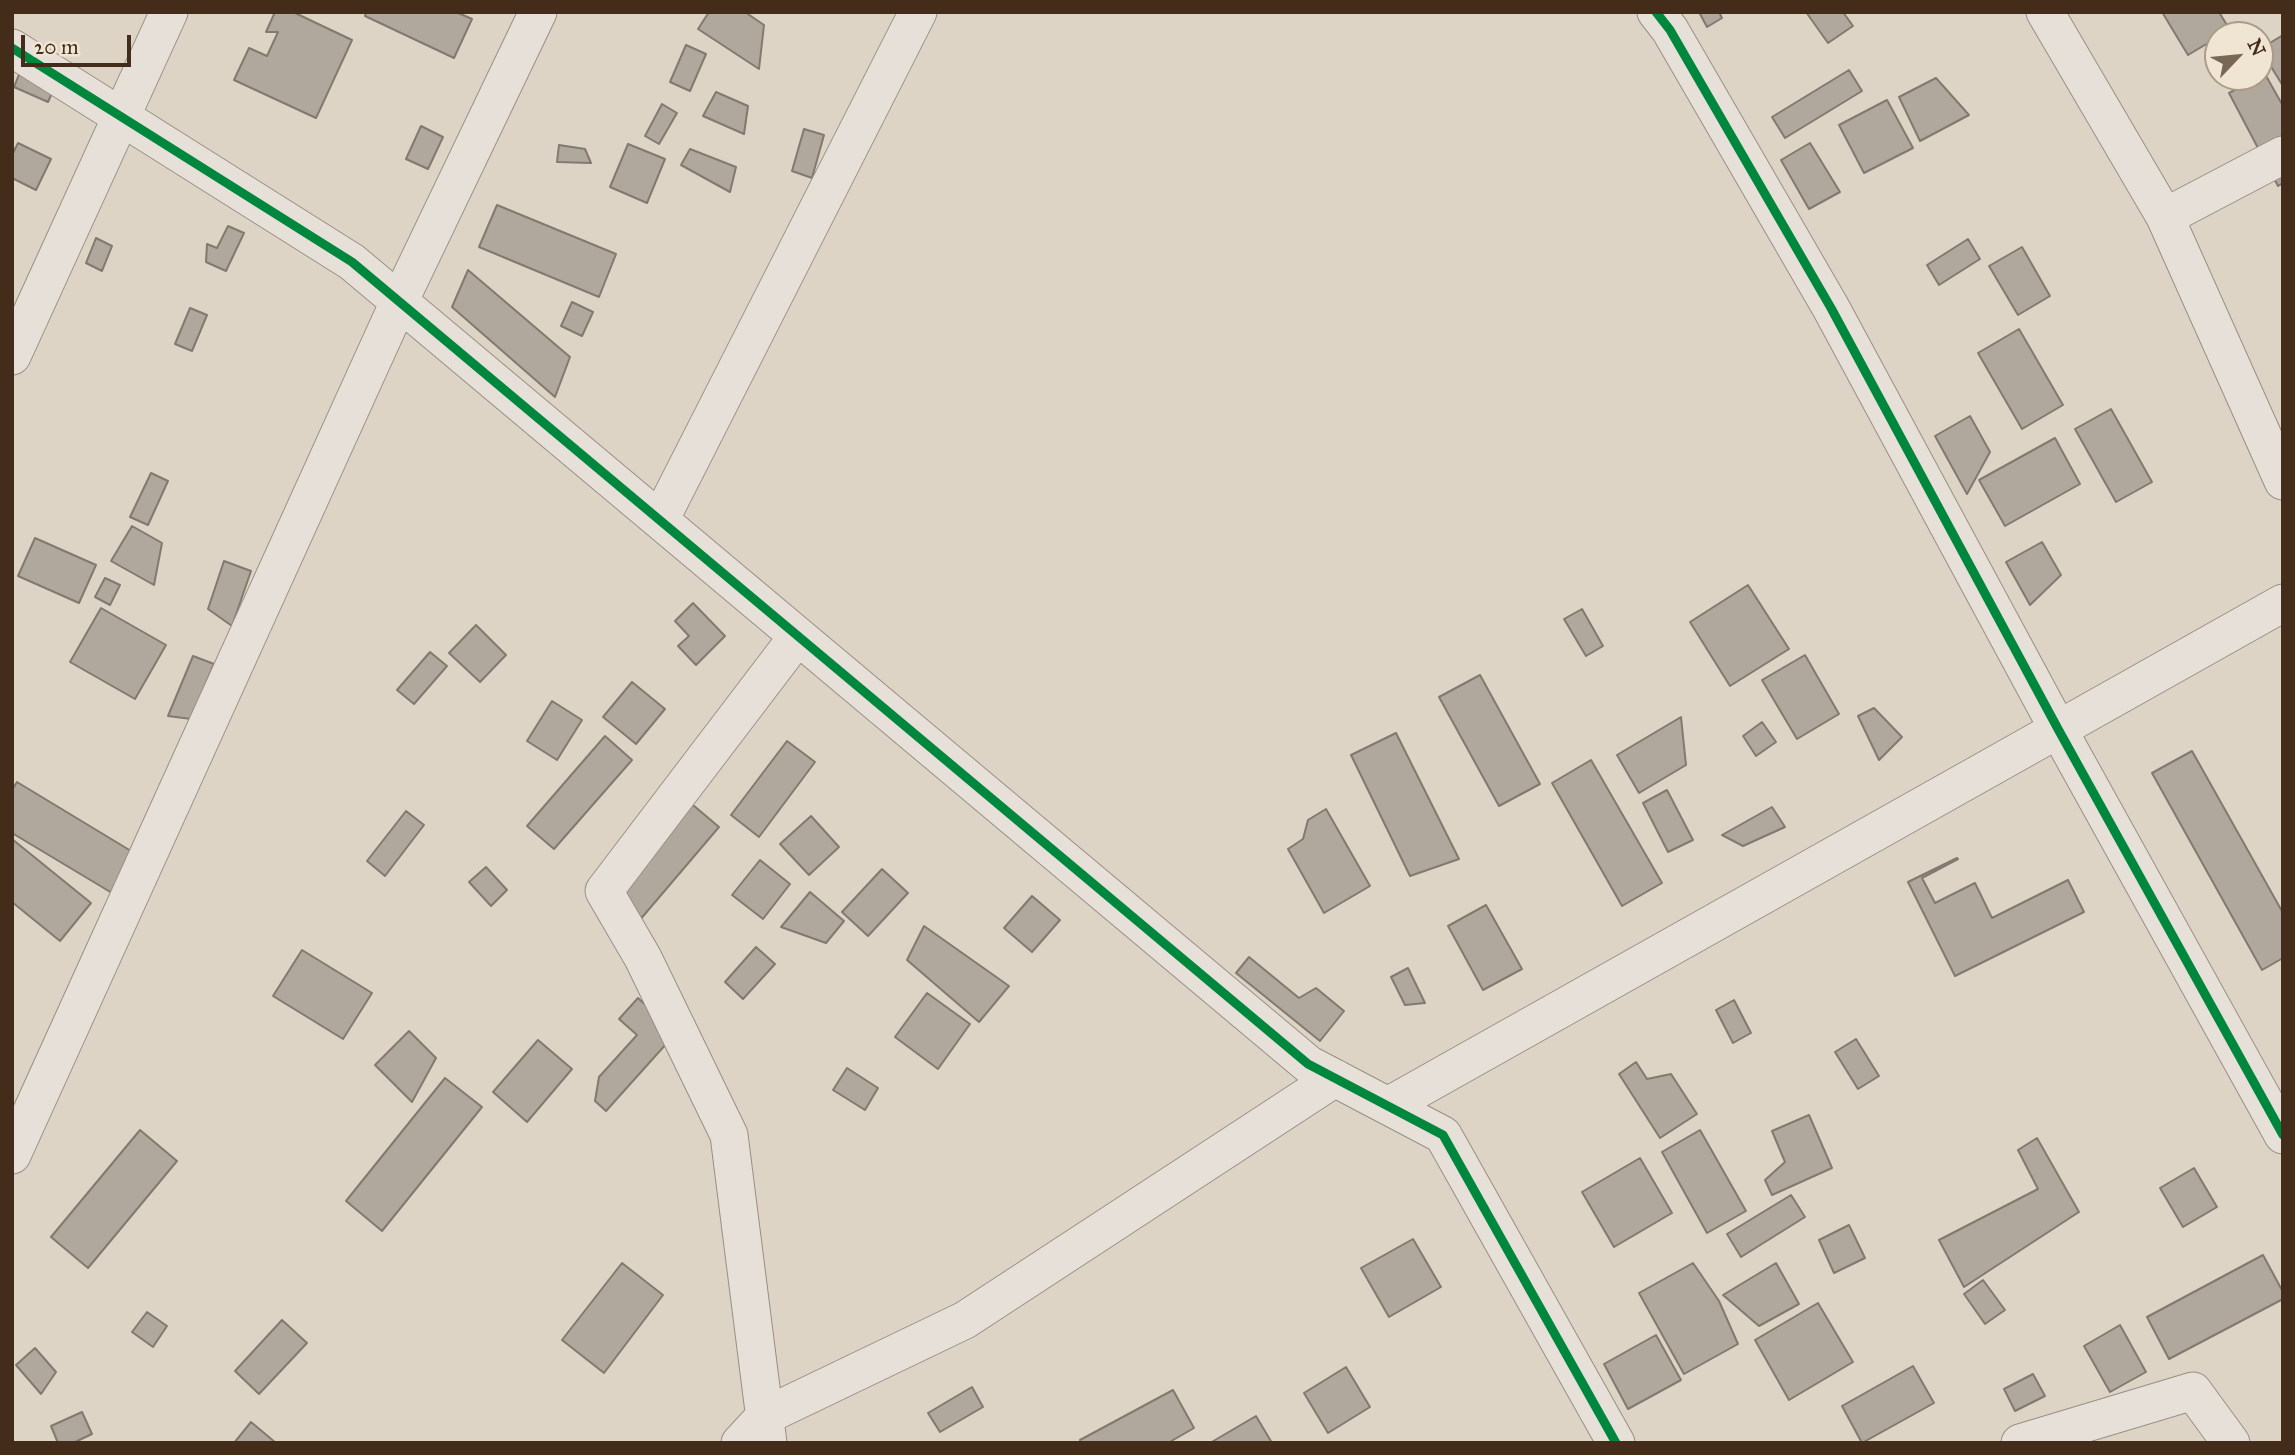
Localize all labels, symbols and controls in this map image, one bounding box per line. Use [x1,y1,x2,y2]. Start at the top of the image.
scale bar [24,21,135,65]
north arrow [2204,21,2274,91]
text: 20 m [34,34,79,60]
text: N [2243,35,2270,60]

